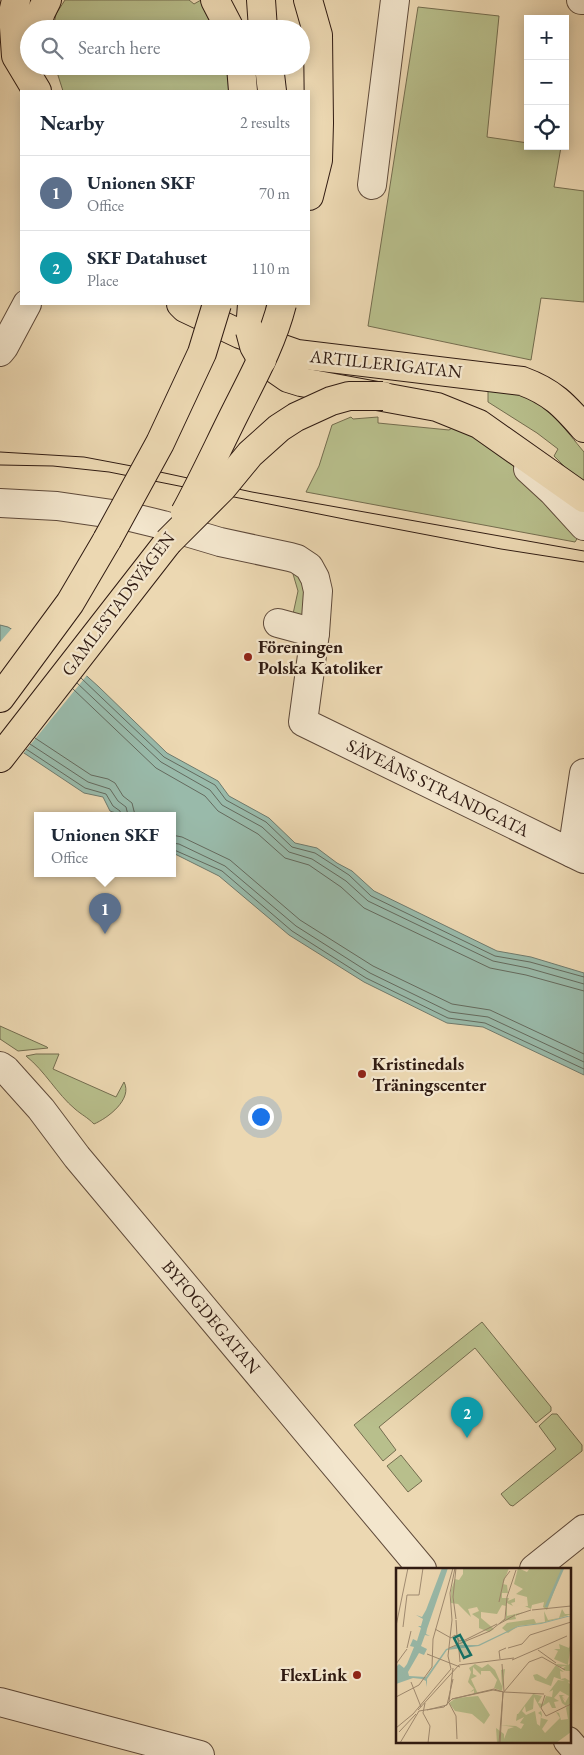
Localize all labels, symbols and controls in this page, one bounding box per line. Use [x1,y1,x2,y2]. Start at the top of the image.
map controls [524,15,569,150]
button: + [524,15,569,60]
search box [20,20,310,75]
icon: search [38,34,66,62]
text: Search here [78,35,160,60]
button: − [524,60,569,105]
button: locate [524,105,569,150]
text: Nearby [40,109,104,136]
text: 2 results [240,112,290,133]
text: Unionen SKF [87,170,195,195]
text: 1 [52,183,60,204]
text: 70 m [259,183,290,204]
text: Office [87,195,124,216]
text: SKF Datahuset [87,245,207,270]
text: 2 [52,258,60,279]
text: 110 m [251,258,290,279]
text: Place [87,270,119,291]
street label: ARTILLERIGATAN [308,344,464,383]
street label: GAMLESTADSVÄGEN [56,526,180,680]
place label: Föreningen Polska Katoliker [258,635,383,679]
marker: Föreningen Polska Katoliker [242,651,254,663]
street label: SÄVEÅNS STRANDGATA [343,733,534,842]
popup [34,812,176,877]
text: Unionen SKF [51,822,159,847]
text: Office [51,847,88,868]
pin: 1 [89,893,121,934]
place label: Kristinedals Träningscenter [372,1052,487,1096]
marker: Kristinedals Träningscenter [356,1068,368,1080]
your location [248,1104,274,1130]
street label: BYFOGDEGATAN [157,1255,266,1379]
pin: 2 [451,1397,483,1438]
inset map [396,1568,572,1742]
place label: FlexLink [280,1663,348,1686]
marker: FlexLink [351,1669,363,1681]

